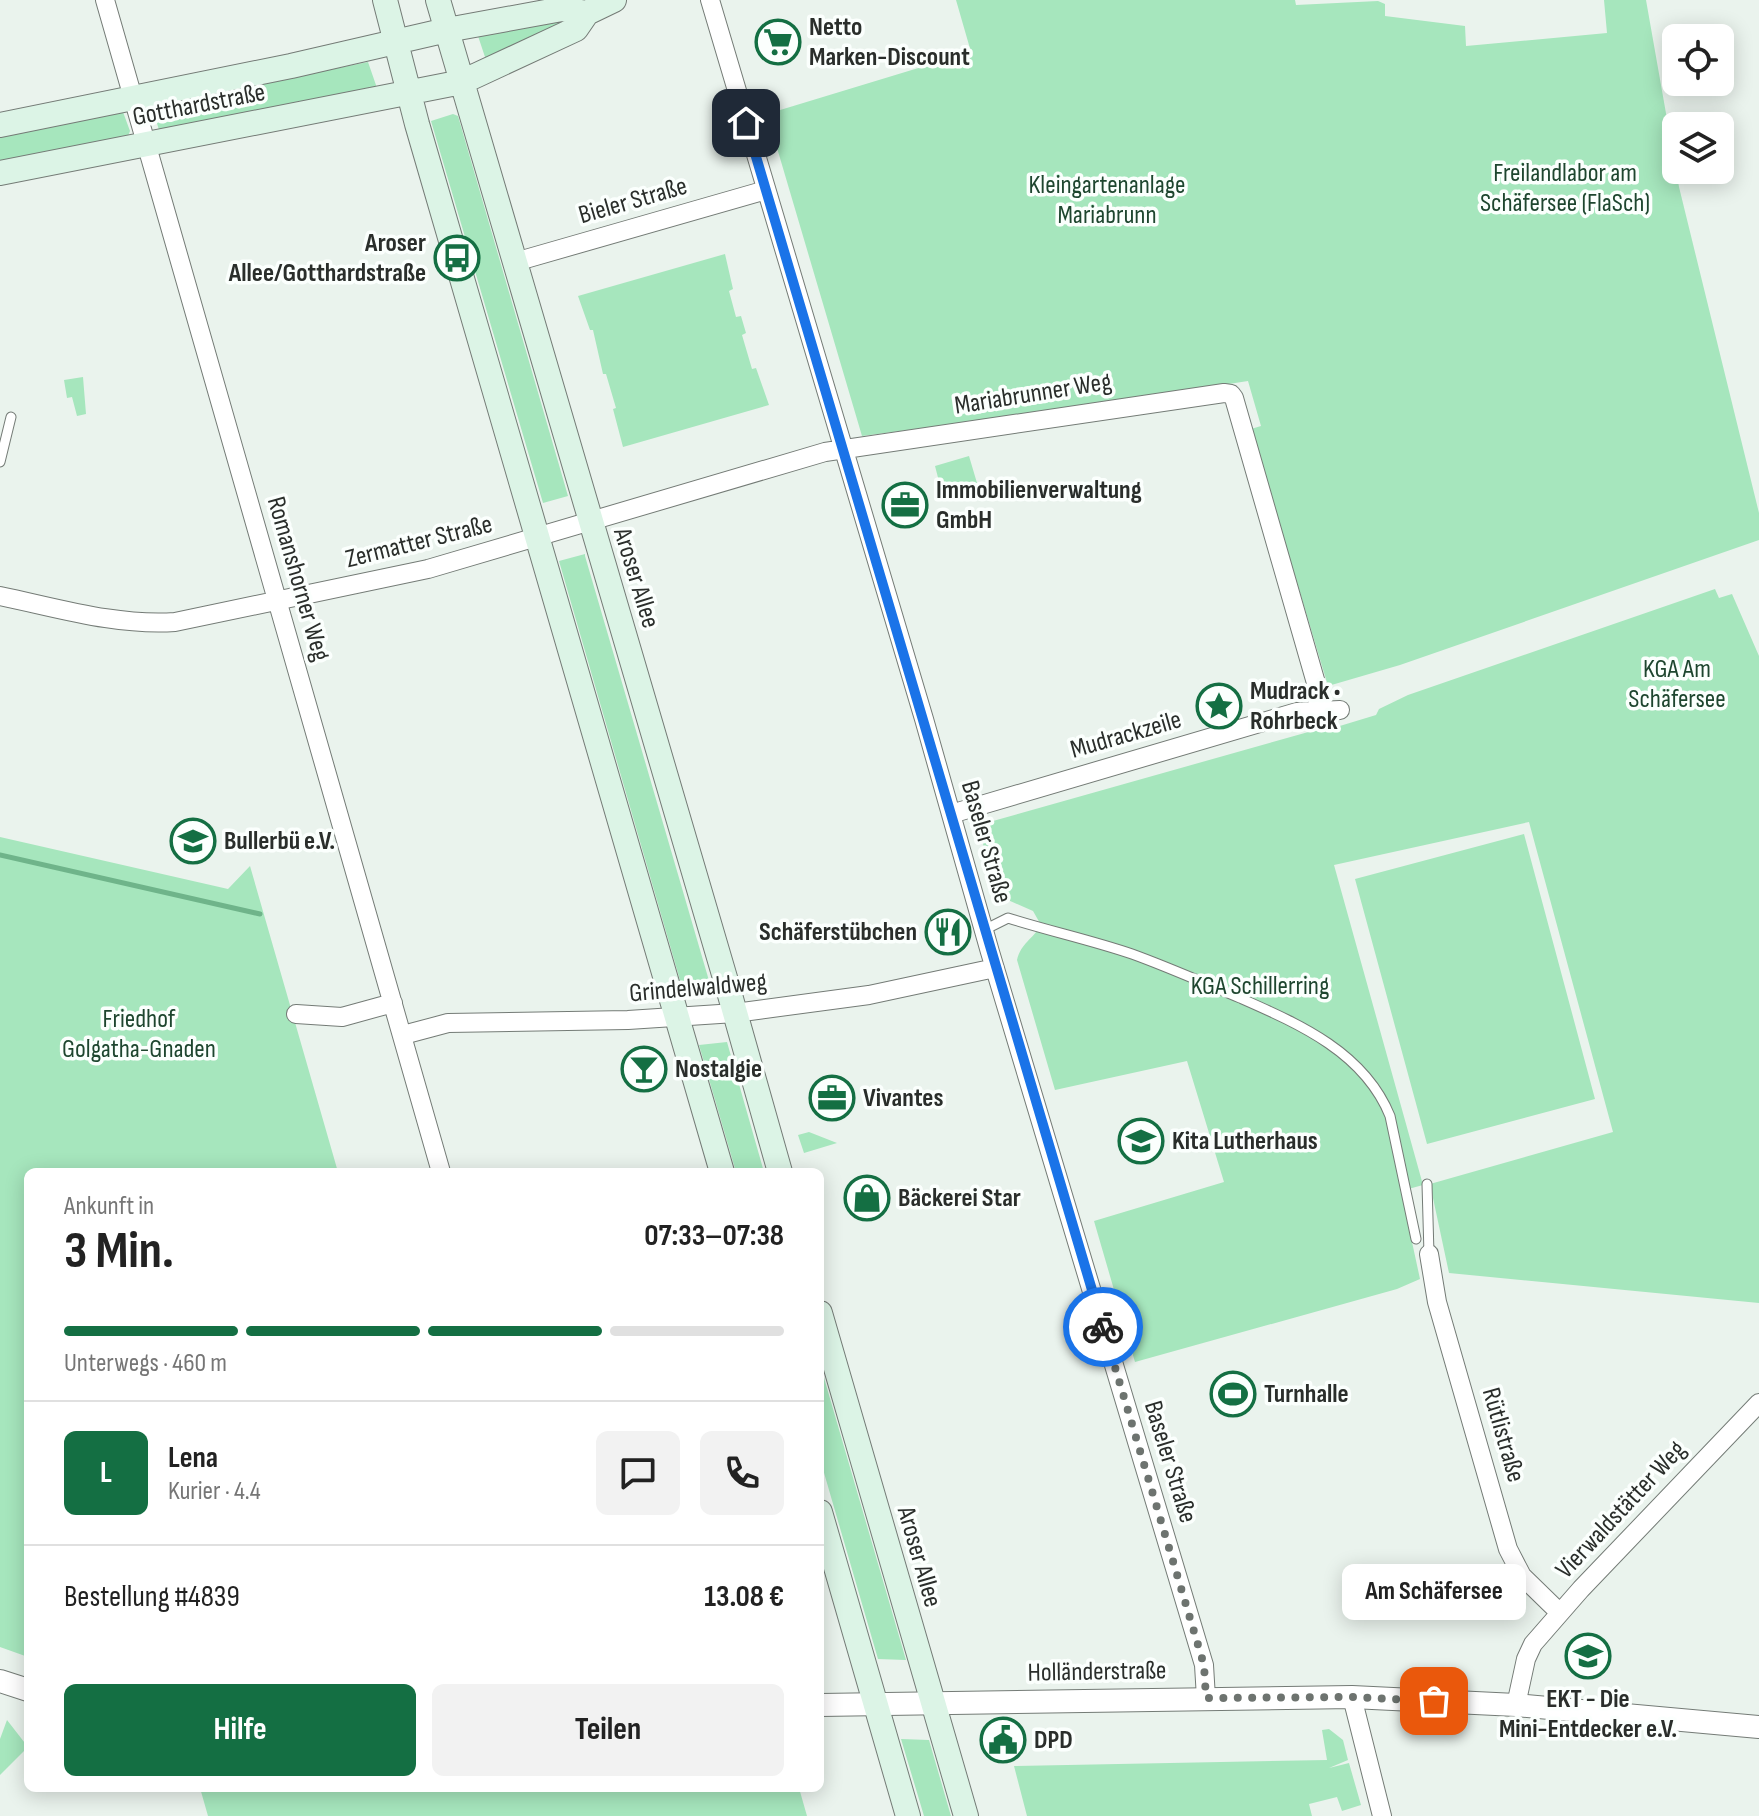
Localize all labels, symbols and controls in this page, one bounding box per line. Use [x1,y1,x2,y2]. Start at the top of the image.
place label: Netto Marken-Discount [809,12,970,73]
supermarket icon: Netto Marken-Discount [754,18,802,66]
map controls [1662,24,1734,184]
button: locate [1662,24,1734,96]
street label: Gotthardstraße [130,77,268,133]
pin [712,89,780,157]
icon: home [724,101,768,145]
button: layers [1662,112,1734,184]
park label: Freilandlabor am Schäfersee (FlaSch) [1480,158,1650,219]
park label: Kleingartenanlage Mariabrunn [1029,170,1185,231]
street label: Bieler Straße [575,171,691,231]
place label: Aroser Allee/Gotthardstraße [228,228,426,289]
bus stop icon: Aroser Allee/Gotthardstraße [433,234,481,282]
street label: Mariabrunner Weg [952,366,1114,422]
place label: Immobilienverwaltung GmbH [936,475,1142,536]
office icon: Immobilienverwaltung GmbH [881,481,929,529]
street label: Romanshorner Weg [260,493,336,665]
street label: Zermatter Straße [342,509,496,575]
street label: Aroser Allee [606,523,666,632]
park label: KGA Am Schäfersee [1628,654,1726,715]
place label: Mudrack • Rohrbeck [1250,676,1341,737]
place icon: Mudrack • Rohrbeck [1195,682,1243,730]
street label: Mudrackzeile [1067,704,1185,766]
street label: Baseler Straße [954,777,1018,907]
school or university icon: Bullerbü e.V. [169,817,217,865]
place label: Bullerbü e.V. [224,826,335,857]
restaurant icon: Schäferstübchen [924,908,972,956]
place label: Schäferstübchen [759,917,917,948]
street label: Grindelwaldweg [628,967,768,1009]
park label: KGA Schillerring [1191,971,1329,1002]
park label: Friedhof Golgatha-Gnaden [62,1004,216,1065]
bar icon: Nostalgie [620,1045,668,1093]
place label: Nostalgie [675,1054,762,1085]
office icon: Vivantes [808,1074,856,1122]
place label: Vivantes [863,1083,943,1114]
school or university icon: Kita Lutherhaus [1117,1117,1165,1165]
place label: Kita Lutherhaus [1172,1126,1318,1157]
shop icon: Bäckerei Star [843,1174,891,1222]
place label: Bäckerei Star [898,1183,1021,1214]
text: Ankunft in [64,1191,154,1222]
text: 07:33–07:38 [644,1218,784,1254]
text: 3 Min. [64,1220,174,1283]
courier [1063,1287,1143,1367]
icon: bike [1081,1305,1125,1349]
text: Unterwegs · 460 m [64,1348,227,1379]
sports icon: Turnhalle [1209,1370,1257,1418]
place label: Turnhalle [1264,1379,1349,1410]
street label: Rütlistraße [1475,1384,1531,1486]
street label: Baseler Straße [1137,1397,1203,1527]
button: chat [596,1431,680,1515]
button: phone [700,1431,784,1515]
street label: Vierwaldstätter Weg [1549,1435,1693,1585]
text: Lena [168,1440,218,1476]
text: L [100,1455,112,1491]
text: Kurier · 4.4 [168,1476,261,1507]
street label: Aroser Allee [890,1502,948,1611]
callout: Am Schäfersee [1342,1565,1526,1621]
text: Am Schäfersee [1365,1576,1503,1607]
text: Bestellung #4839 [64,1579,240,1615]
text: 13.08 € [704,1579,784,1615]
school or university icon: EKT - Die Mini-Entdecker e.V. [1564,1632,1612,1680]
street label: Holländerstraße [1027,1655,1167,1689]
pin [1400,1667,1468,1735]
icon: bag [1412,1679,1456,1723]
button: Hilfe [64,1684,416,1776]
button: Teilen [432,1684,784,1776]
place label: EKT - Die Mini-Entdecker e.V. [1499,1684,1677,1745]
public building icon: DPD [979,1716,1027,1764]
place label: DPD [1034,1725,1073,1756]

